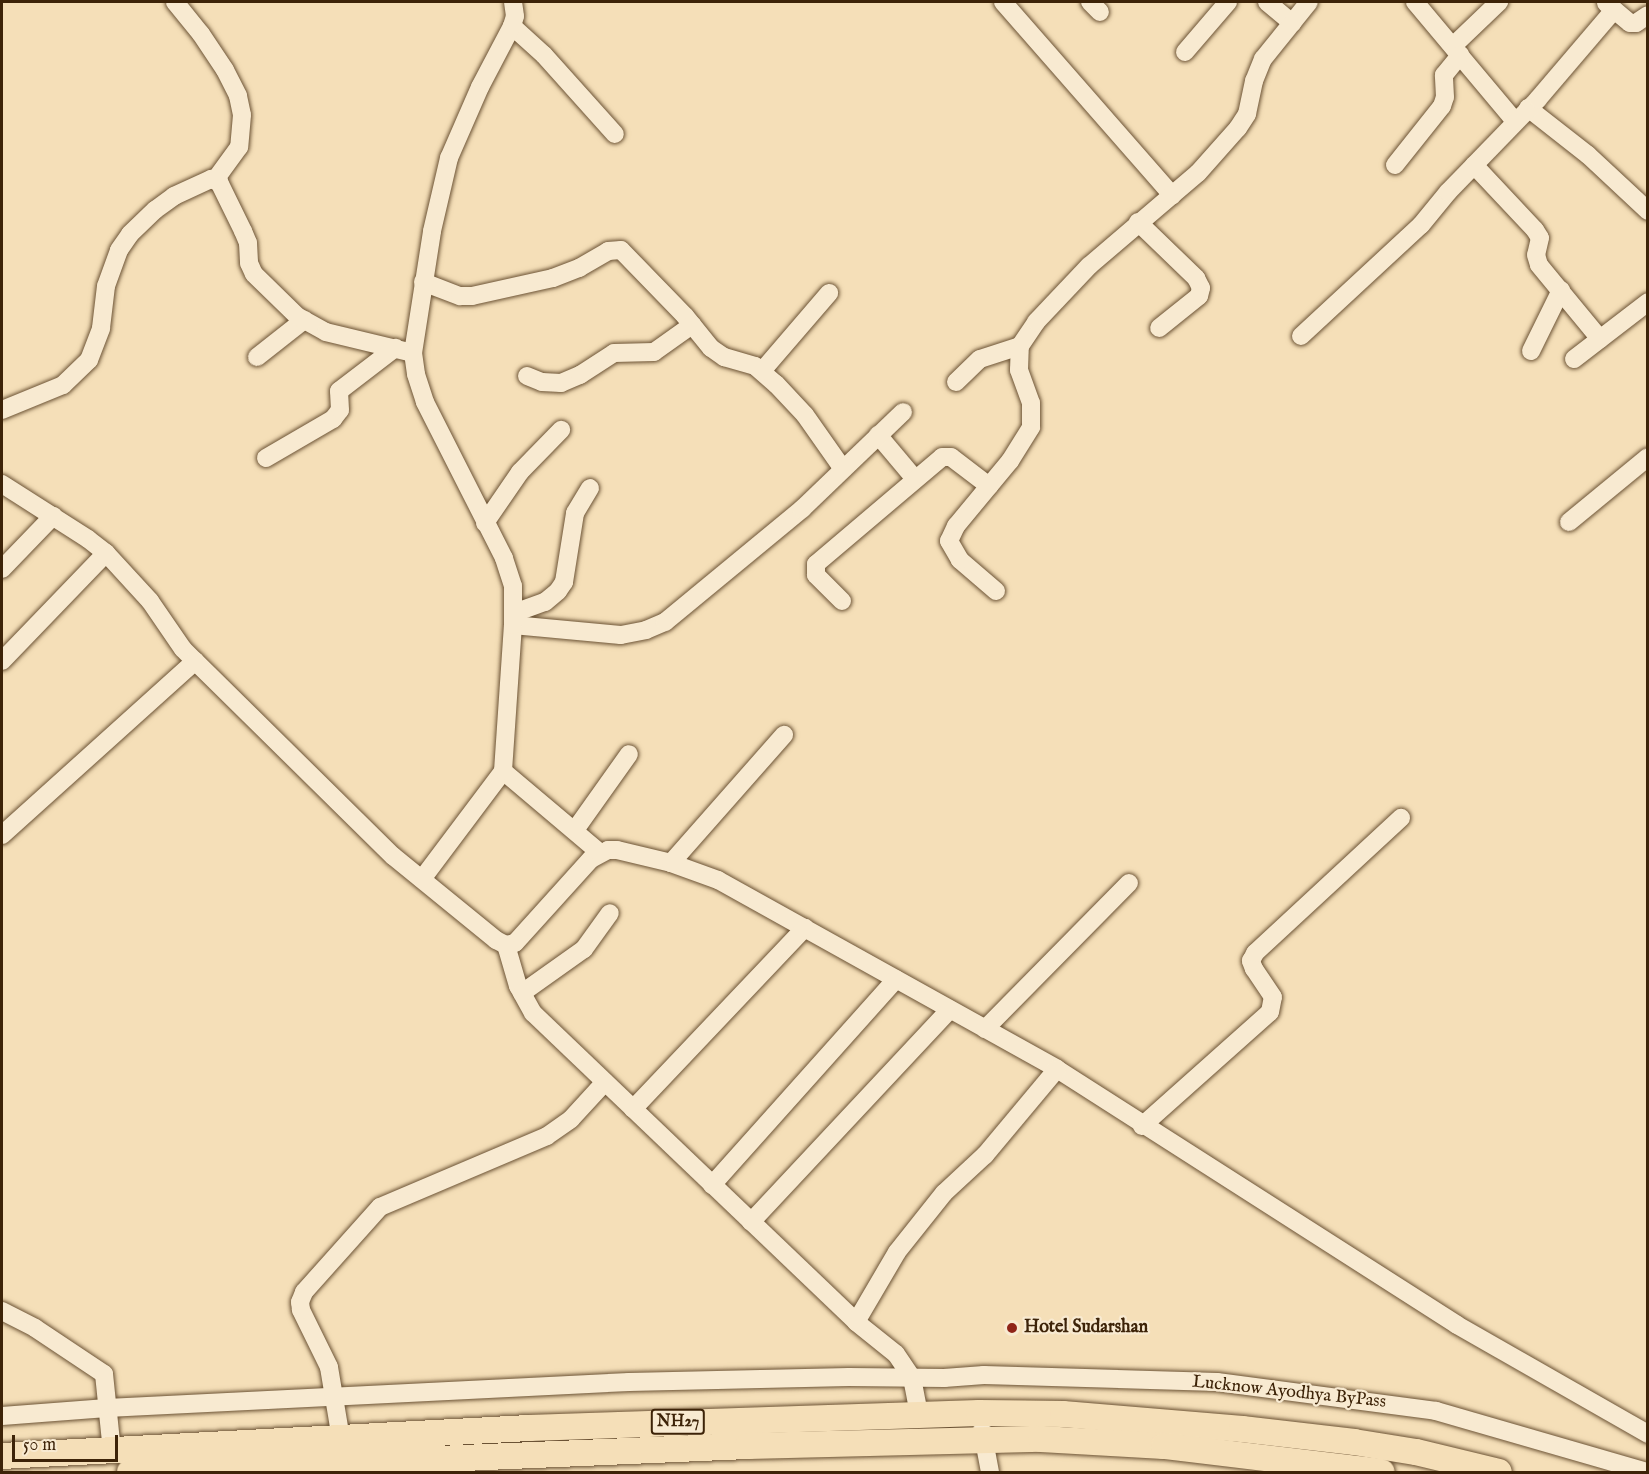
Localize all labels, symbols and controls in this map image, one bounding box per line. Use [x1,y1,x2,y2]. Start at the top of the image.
place label: Hotel Sudarshan [1024,1317,1148,1339]
marker: Hotel Sudarshan [1005,1321,1019,1335]
street label: Lucknow Ayodhya ByPass [1191,1372,1387,1414]
road number: NH27 [650,1409,706,1435]
scale bar [15,1423,122,1461]
text: 50 m [23,1434,56,1457]

